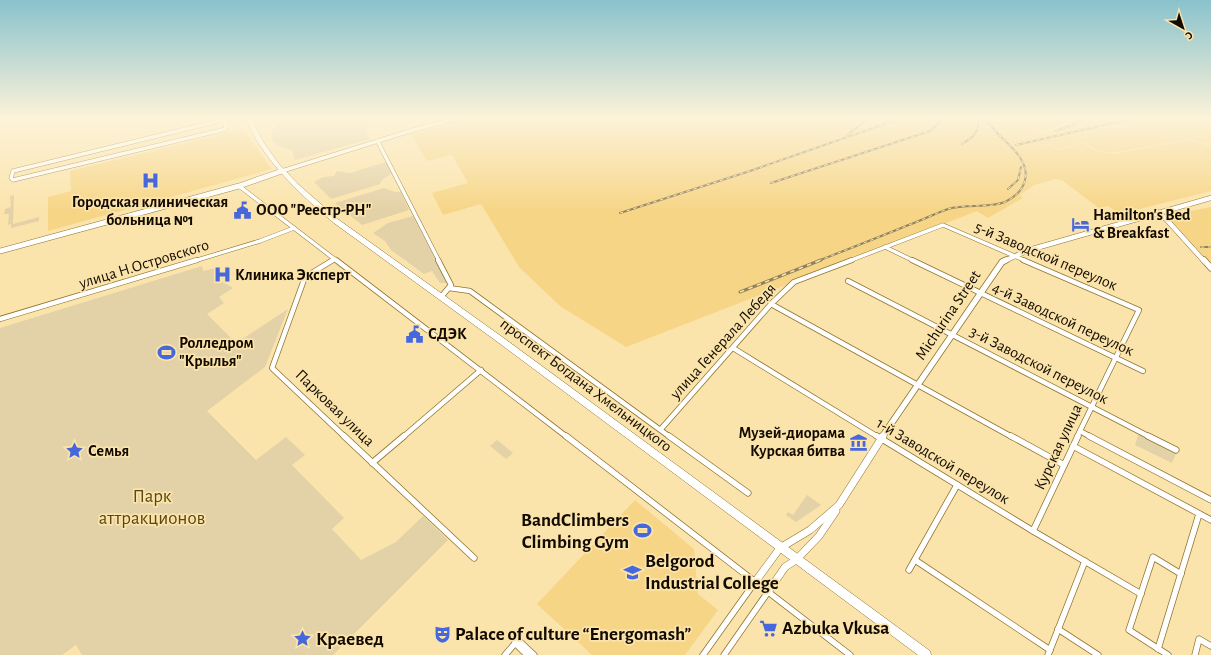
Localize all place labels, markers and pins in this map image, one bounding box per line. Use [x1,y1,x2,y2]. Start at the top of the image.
hospital icon: Городская клиническая больница №1 [140,171,160,191]
place label: Городская клиническая больница №1 [72,194,228,228]
public building icon: ООО "Реестр-РН" [233,200,253,220]
place label: ООО "Реестр-РН" [256,202,372,218]
place label: Hamilton's Bed & Breakfast [1093,207,1191,241]
hotel icon: Hamilton's Bed & Breakfast [1070,214,1090,234]
hospital icon: Клиника Эксперт [212,265,232,285]
place label: Клиника Эксперт [235,267,351,283]
public building icon: СДЭК [405,324,425,344]
place label: СДЭК [428,326,467,342]
place label: Ролледром "Крылья" [179,335,254,369]
sports icon: Ролледром "Крылья" [156,342,176,362]
place label: Музей-диорама Курская битва [739,425,845,460]
museum icon: Музей-диорама Курская битва [848,432,868,452]
place icon: Семья [65,441,85,461]
place label: Семья [88,443,129,459]
place label: BandClimbers Climbing Gym [521,511,629,552]
sports icon: BandClimbers Climbing Gym [632,521,652,541]
place label: Belgorod Industrial College [645,552,779,593]
school or university icon: Belgorod Industrial College [622,562,642,582]
supermarket icon: Azbuka Vkusa [759,618,779,638]
place label: Azbuka Vkusa [782,619,889,638]
theatre icon: Palace of culture “Energomash” [432,624,452,644]
place label: Palace of culture “Energomash” [455,625,691,644]
place icon: Краевед [293,629,313,649]
place label: Краевед [316,630,384,649]

